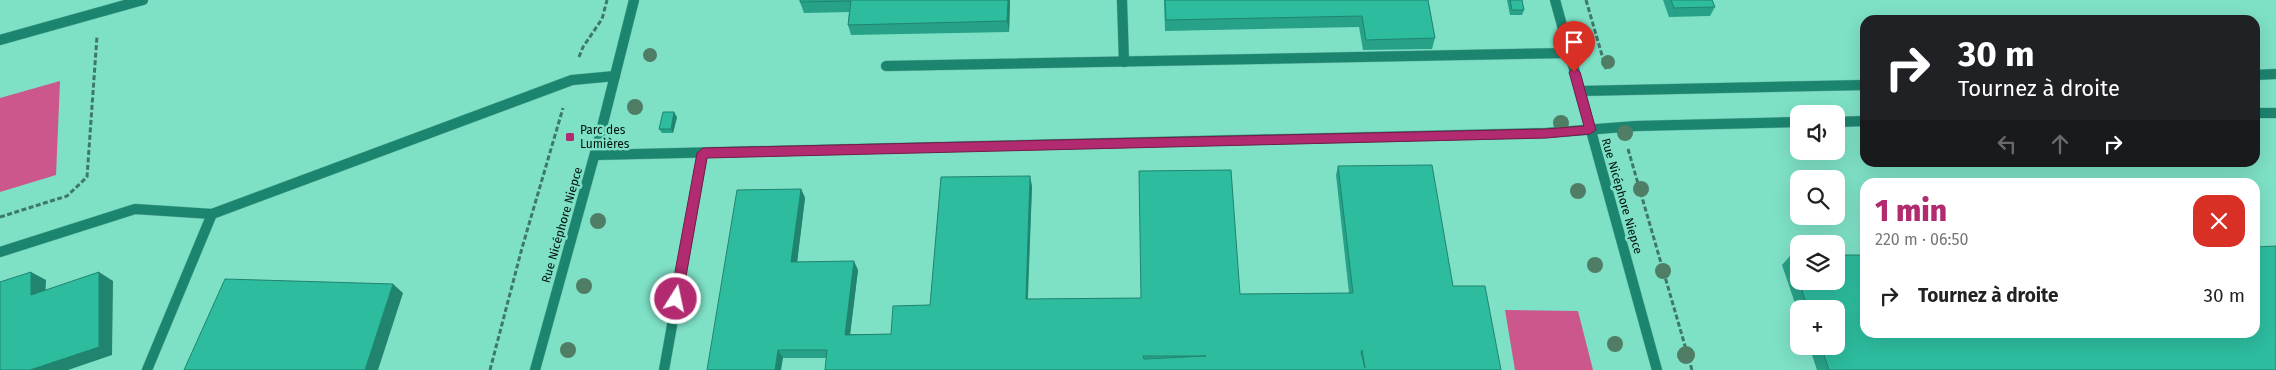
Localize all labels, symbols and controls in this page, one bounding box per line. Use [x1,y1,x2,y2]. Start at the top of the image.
pin [1553,21,1595,72]
icon: arrive [1560,28,1588,56]
text: 30 m [1958,33,2035,75]
icon: right [1875,35,1940,100]
text: Tournez à droite [1958,75,2120,102]
map controls [1790,105,1845,355]
button: sound [1790,105,1845,160]
place label: Parc des Lumières [580,123,630,151]
icon: left [1993,130,2021,158]
icon: ahead [2046,130,2074,158]
icon: right [2099,130,2127,158]
marker: Parc des Lumières [564,131,576,143]
street label: Rue Nicéphore Niepce [1599,136,1645,256]
street label: Rue Nicéphore Niepce [539,165,585,285]
button: search [1790,170,1845,225]
text: 1 min [1875,193,1947,229]
button: close [2193,195,2245,247]
text: 220 m · 06:50 [1875,230,1968,249]
button: layers [1790,235,1845,290]
position arrow [649,272,701,324]
icon: right [1875,282,1903,310]
text: Tournez à droite [1918,284,2059,307]
text: 30 m [2204,284,2245,307]
button: + [1790,300,1845,355]

